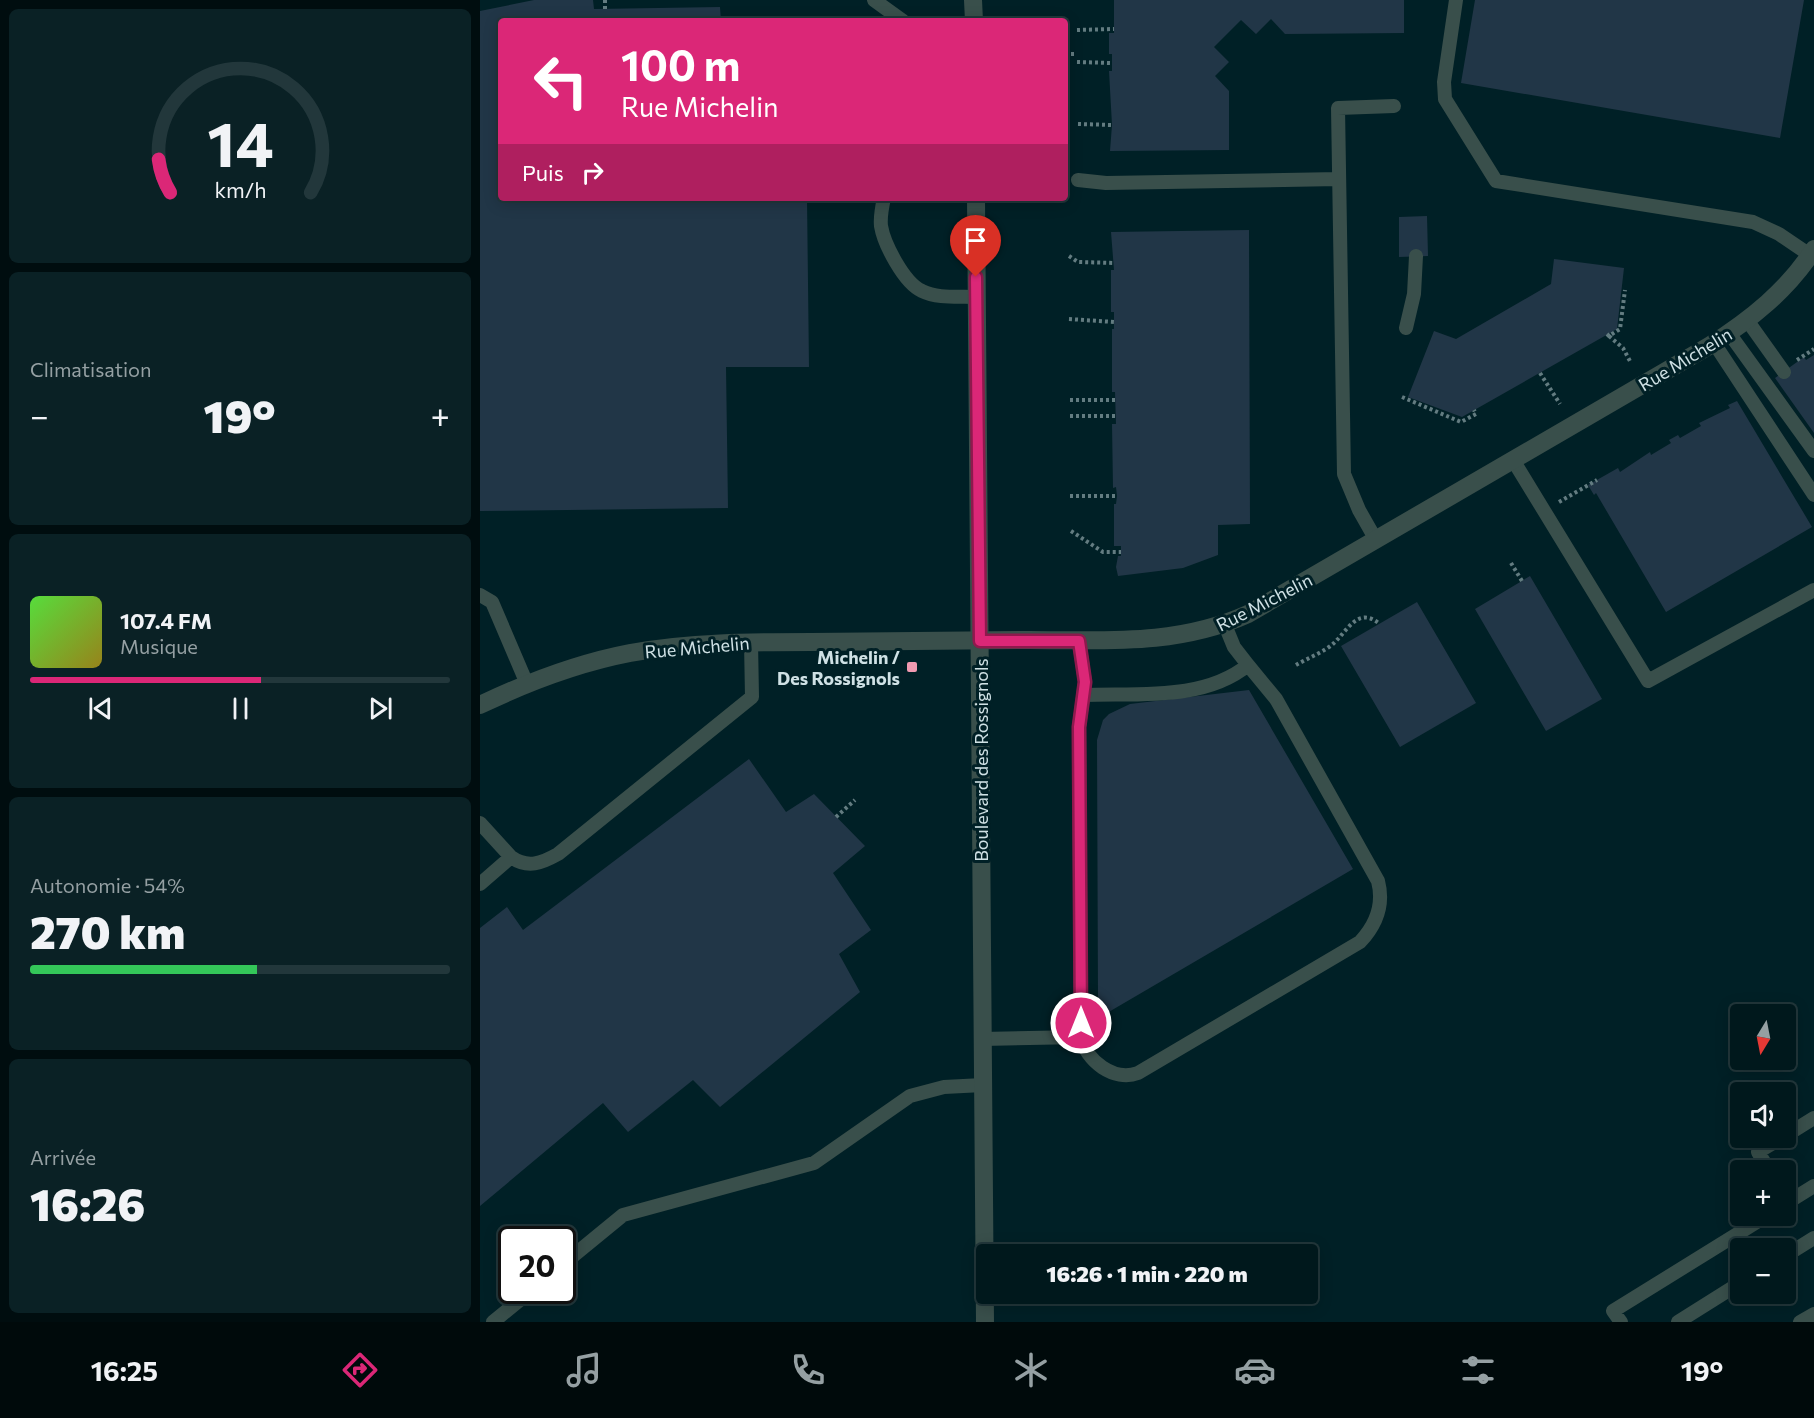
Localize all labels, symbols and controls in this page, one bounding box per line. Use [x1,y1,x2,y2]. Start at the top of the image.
text: 100 m [621,38,741,90]
icon: left [522,42,600,120]
text: Rue Michelin [621,90,779,123]
text: 14 [207,104,273,180]
icon: right [576,156,609,189]
text: Puis [522,159,564,186]
text: km/h [214,176,266,202]
pin [950,215,1001,277]
icon: arrive [959,224,992,257]
street label: Rue Michelin [1634,323,1736,395]
text: Climatisation [30,357,151,381]
text: 19° [204,387,276,442]
text: − [30,394,49,435]
text: + [431,394,450,435]
street label: Rue Michelin [1212,568,1316,636]
text: 107.4 FM [120,607,212,634]
street label: Rue Michelin [644,631,750,663]
text: Musique [120,634,198,658]
place label: Michelin / Des Rossignols [777,646,900,689]
street label: Boulevard des Rossignols [970,658,992,862]
marker: Michelin / Des Rossignols [905,660,919,674]
icon: previous [84,692,117,725]
icon: pause [224,692,257,725]
icon: next [364,692,397,725]
text: Autonomie · 54% [30,873,185,897]
text: 270 km [30,903,185,958]
position arrow [1049,991,1113,1055]
north arrow [1730,1004,1796,1070]
map controls [1730,1004,1796,1304]
button: sound [1730,1082,1796,1148]
text: Arrivée [30,1145,96,1169]
button: + [1730,1160,1796,1226]
text: 16:26 [30,1175,145,1230]
speed limit sign: 20 [498,1226,576,1304]
button: − [1730,1238,1796,1304]
text: 16:26 · 1 min · 220 m [1046,1260,1248,1287]
icon: directions [339,1349,381,1391]
icon: music [563,1349,605,1391]
icon: phone [787,1349,829,1391]
icon: climate [1010,1349,1052,1391]
icon: car [1234,1349,1276,1391]
icon: filters [1457,1349,1499,1391]
text: 16:25 [91,1354,158,1387]
text: 19° [1681,1354,1723,1387]

